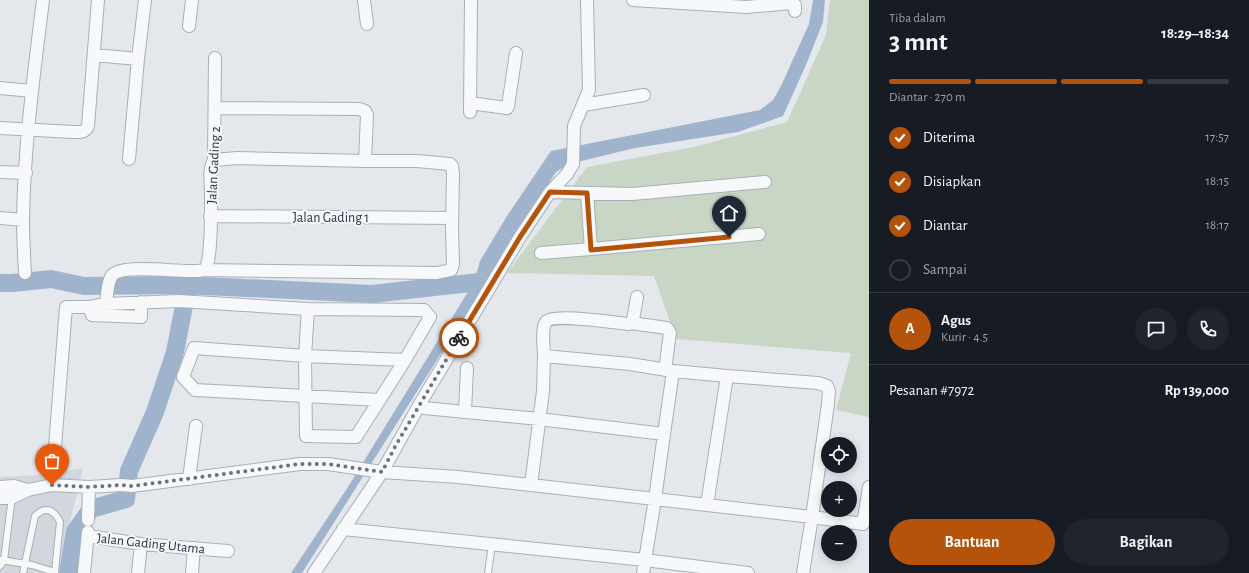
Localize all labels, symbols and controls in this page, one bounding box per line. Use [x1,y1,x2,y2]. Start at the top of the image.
text: Tiba dalam [889,12,946,25]
text: 18:29–18:34 [1161,26,1229,41]
text: 3 mnt [889,29,948,55]
text: Diantar · 270 m [889,91,965,104]
street label: Jalan Gading 2 [205,126,223,204]
icon: check [889,127,911,149]
text: Diterima [923,130,975,145]
text: 17:57 [1205,131,1229,144]
icon: check [889,171,911,193]
text: Disiapkan [923,174,981,189]
text: 18:15 [1205,175,1229,188]
pin [712,196,746,237]
icon: home [718,202,740,224]
street label: Jalan Gading 1 [293,211,369,225]
icon: check [889,215,911,237]
text: Diantar [923,218,967,233]
text: 18:17 [1205,219,1229,232]
text: Sampai [923,262,967,277]
button: chat [1135,308,1177,350]
button: phone [1187,308,1229,350]
text: Agus [941,313,971,328]
courier [439,318,479,358]
text: A [905,321,915,336]
icon: bike [448,327,470,349]
text: Kurir · 4.5 [941,331,988,344]
text: Pesanan #7972 [889,383,974,398]
text: Rp 139,000 [1164,383,1229,398]
map controls [821,437,857,561]
button: locate [821,437,857,473]
pin [35,444,69,485]
icon: bag [41,450,63,472]
button: + [821,481,857,517]
button: Bantuan [889,519,1055,565]
button: Bagikan [1063,519,1229,565]
button: − [821,525,857,561]
street label: Jalan Gading Utama [96,531,206,557]

